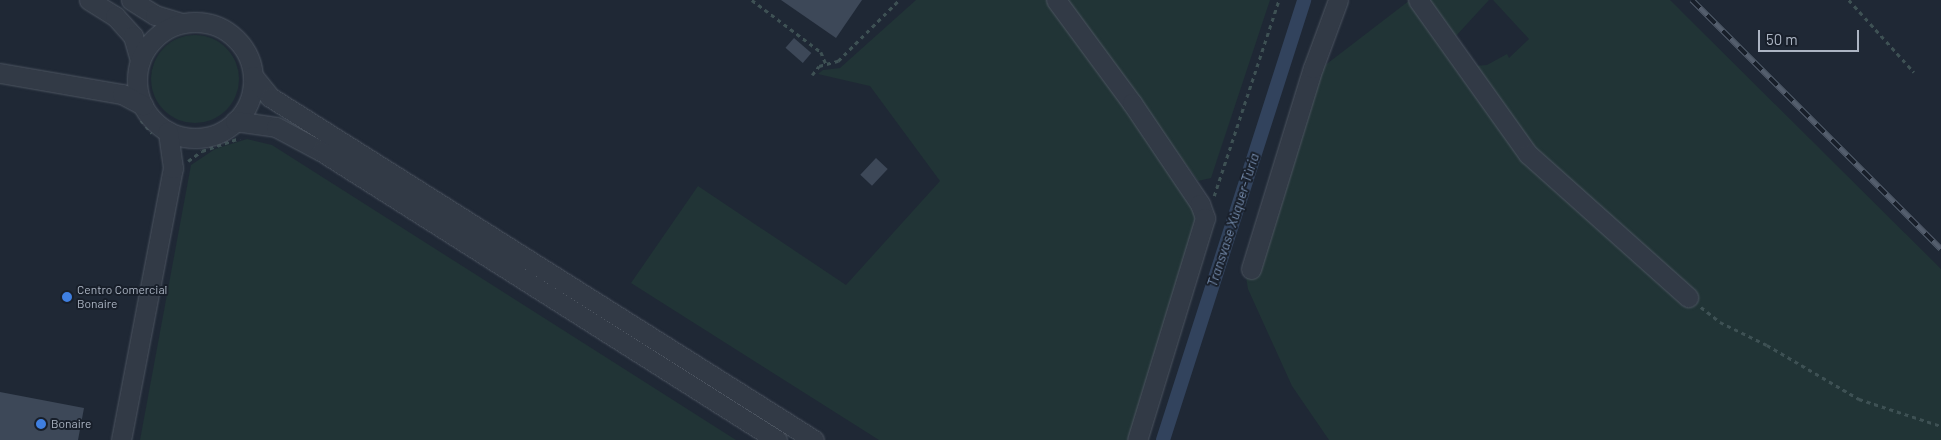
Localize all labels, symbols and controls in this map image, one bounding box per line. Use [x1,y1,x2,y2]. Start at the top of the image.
scale bar [1761,20,1862,52]
text: 50 m [1766,30,1798,48]
water label: Transvase Xùquer-Tùria [1203,151,1263,289]
place label: Centro Comercial Bonaire [77,283,167,311]
marker: Centro Comercial Bonaire [61,291,73,303]
place label: Bonaire [51,417,91,431]
marker: Bonaire [35,418,47,430]

